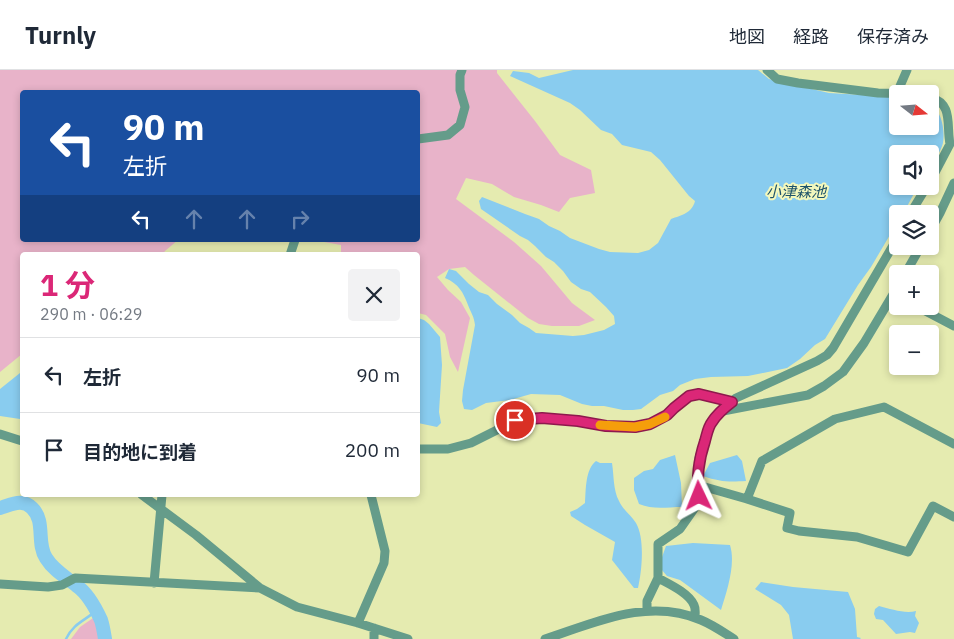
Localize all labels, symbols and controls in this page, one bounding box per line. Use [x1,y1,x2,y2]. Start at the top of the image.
text: Turnly [25,19,96,51]
text: 地図 [729,25,765,48]
text: 経路 [793,25,829,48]
text: 保存済み [857,25,929,48]
north arrow [889,85,939,135]
map controls [889,85,939,375]
text: 90 m [123,104,205,150]
icon: left [40,110,105,175]
button: sound [889,145,939,195]
text: 左折 [123,151,167,180]
water label: 小津森池 [766,182,828,201]
icon: left [127,205,155,233]
icon: ahead [180,205,208,233]
icon: ahead [233,205,261,233]
icon: right [286,205,314,233]
button: layers [889,205,939,255]
text: 1 分 [40,265,95,304]
button: + [889,265,939,315]
button: close [348,269,400,321]
text: 290 m · 06:29 [40,304,142,324]
button: − [889,325,939,375]
icon: left [40,361,68,389]
text: 90 m [356,363,400,387]
text: 左折 [83,365,121,389]
pin [494,399,536,441]
icon: arrive [501,406,529,434]
icon: arrive [40,436,68,464]
text: 200 m [345,438,400,462]
text: 目的地に到着 [83,440,197,464]
position arrow [672,469,724,521]

